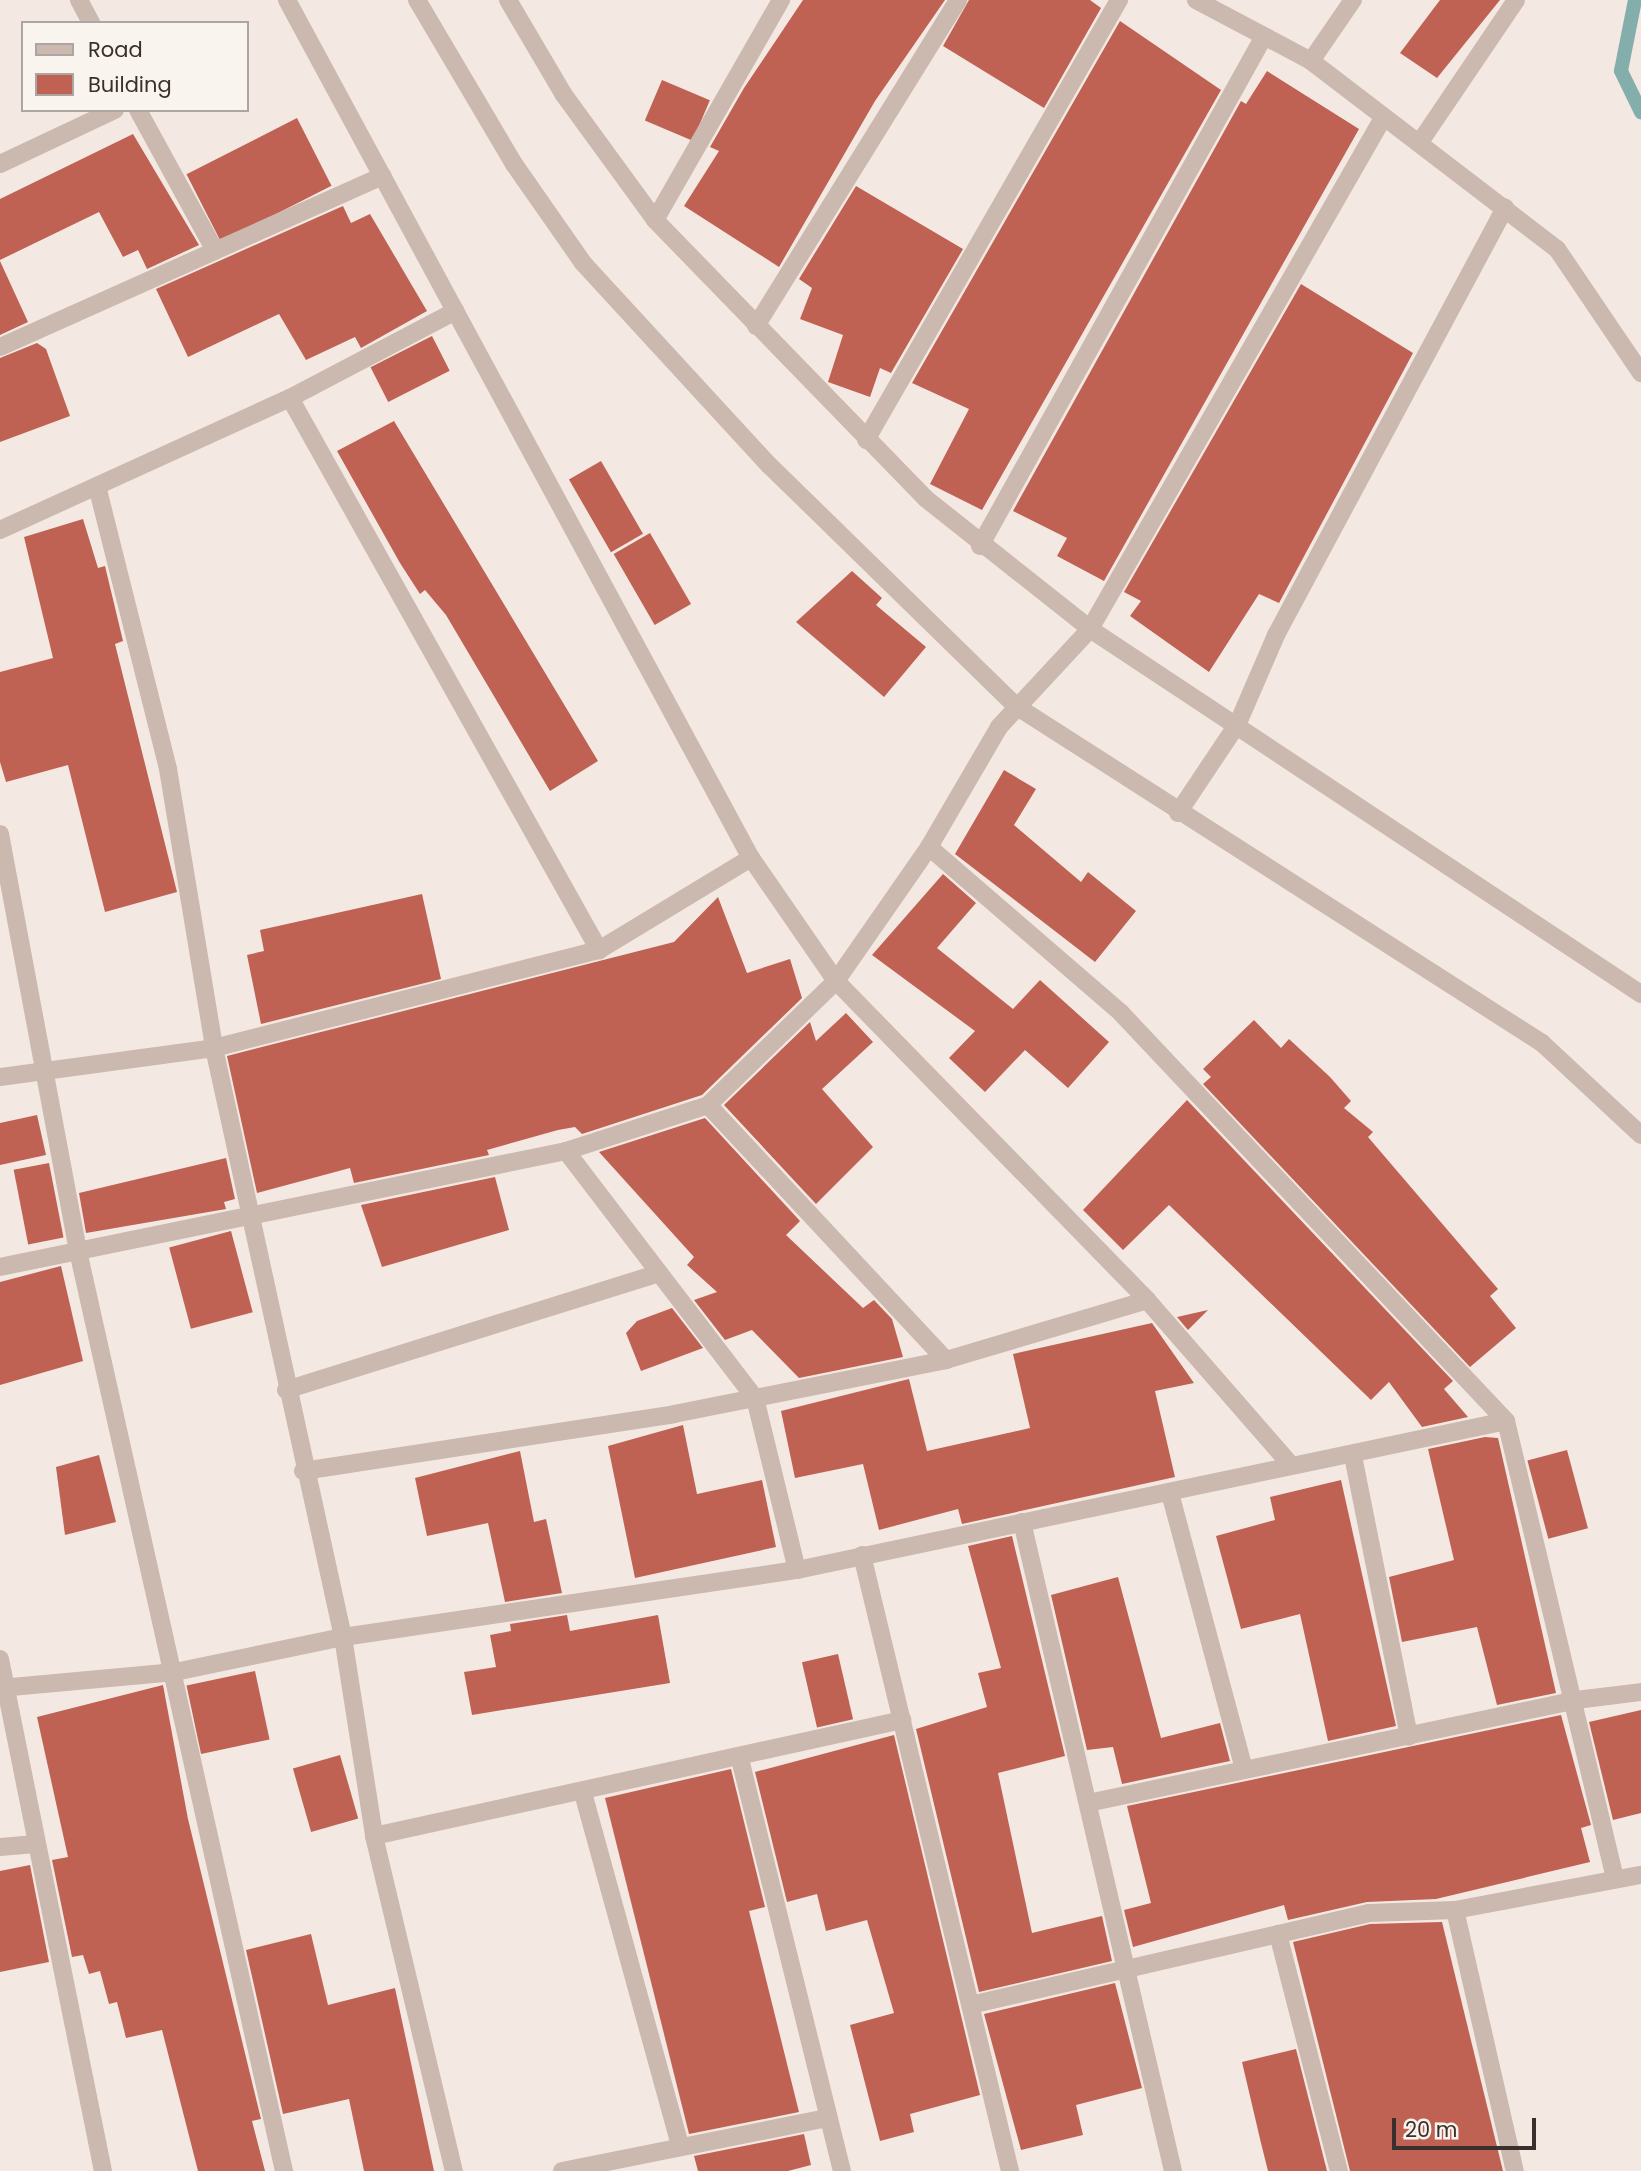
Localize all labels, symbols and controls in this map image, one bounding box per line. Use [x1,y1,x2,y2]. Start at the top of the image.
legend [21,21,248,112]
text: Road [88,35,143,64]
text: Building [88,70,172,99]
scale bar [1396,2104,1540,2148]
text: 20 m [1405,2115,1458,2144]

